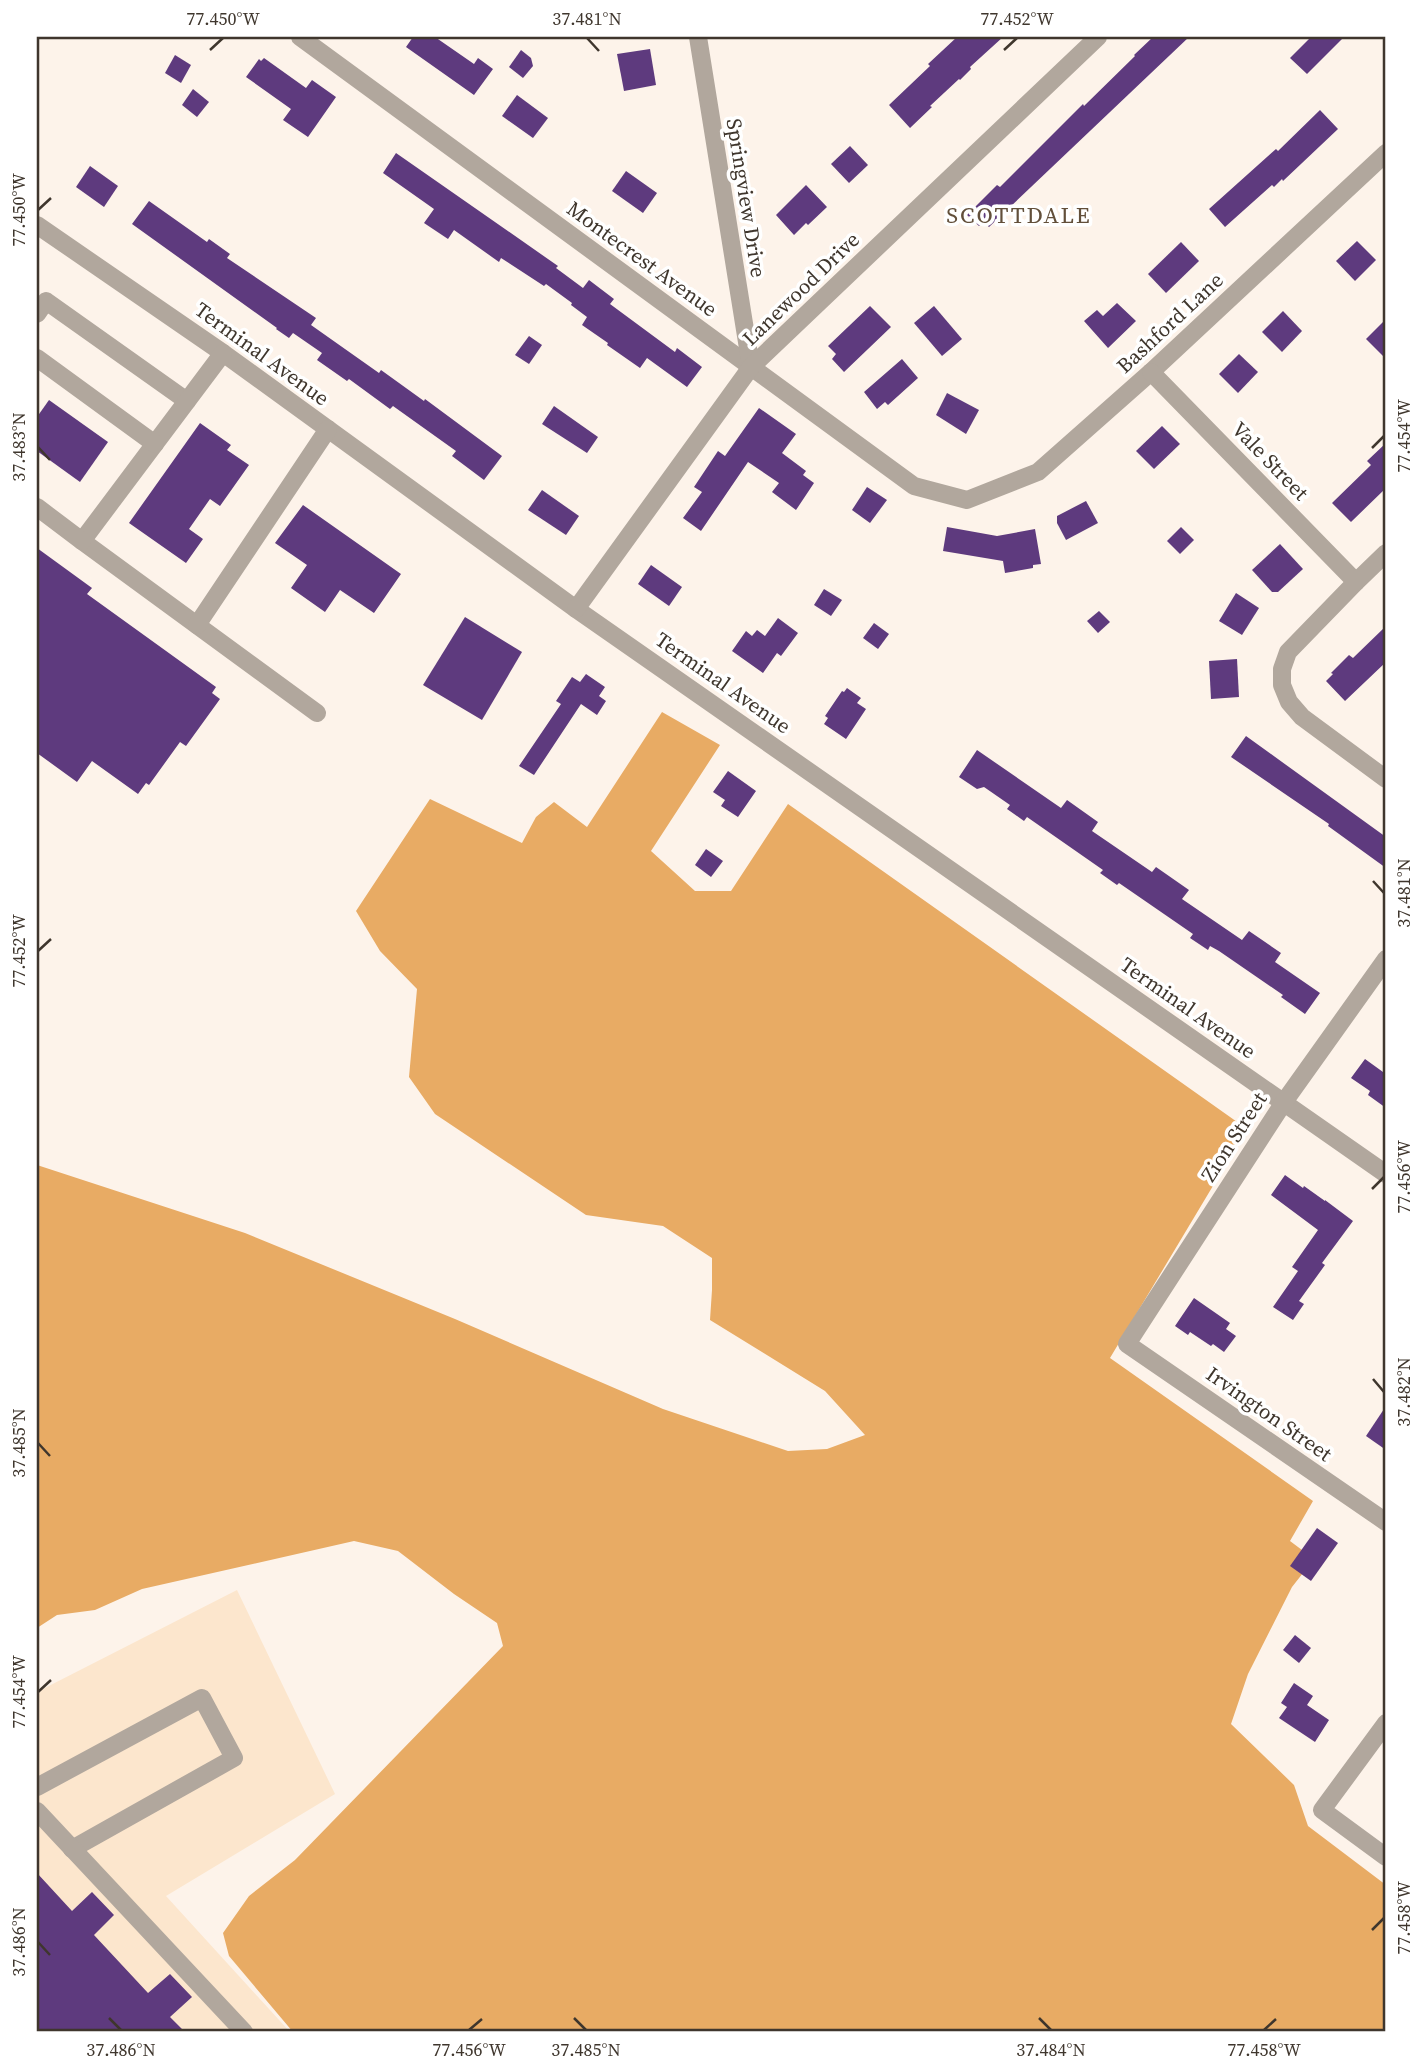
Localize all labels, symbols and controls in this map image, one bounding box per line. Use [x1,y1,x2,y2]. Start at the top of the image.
text: 77.450°W [186,6,260,31]
text: 37.481°N [552,6,622,31]
text: 77.452°W [980,6,1054,31]
street label: Springview Drive [720,116,773,279]
text: 77.450°W [6,173,31,247]
street label: Montecrest Avenue [561,194,723,323]
district label: SCOTTDALE [946,199,1092,231]
street label: Lanewood Drive [736,225,866,352]
street label: Bashford Lane [1110,266,1229,380]
street label: Terminal Avenue [189,295,335,412]
text: 77.454°W [1391,399,1416,473]
text: 37.483°N [6,412,31,482]
street label: Vale Street [1225,415,1315,507]
street label: Terminal Avenue [650,625,797,740]
text: 37.481°N [1391,858,1416,928]
text: 77.452°W [6,914,31,988]
street label: Terminal Avenue [1115,950,1262,1065]
street label: Zion Street [1194,1086,1273,1187]
text: 77.456°W [1391,1140,1416,1214]
text: 37.482°N [1391,1357,1416,1427]
street label: Irvington Street [1201,1359,1338,1468]
text: 37.485°N [6,1408,31,1478]
text: 77.454°W [6,1655,31,1729]
text: 77.458°W [1391,1881,1416,1955]
text: 37.486°N [6,1907,31,1977]
text: 37.486°N [86,2037,156,2062]
text: 77.456°W [432,2037,506,2062]
text: 37.485°N [551,2037,621,2062]
text: 37.484°N [1016,2037,1086,2062]
text: 77.458°W [1227,2037,1301,2062]

